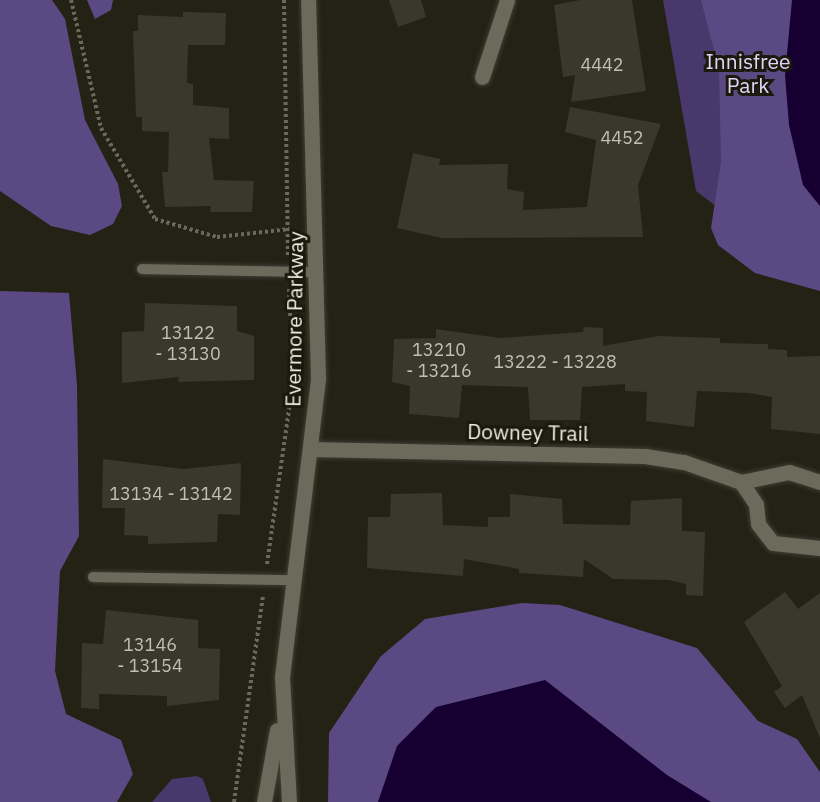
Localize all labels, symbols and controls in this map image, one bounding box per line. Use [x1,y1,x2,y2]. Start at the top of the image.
park label: Innisfree Park [705,48,791,98]
house number: 4442 [580,54,624,76]
house number: 4452 [600,127,644,149]
street label: Evermore Parkway [280,231,308,407]
house number: 13122 - 13130 [155,323,221,366]
house number: 13210 - 13216 [406,340,472,382]
house number: 13222 - 13228 [493,351,617,373]
street label: Downey Trail [467,418,589,446]
house number: 13134 - 13142 [109,483,233,505]
house number: 13146 - 13154 [117,635,183,678]

